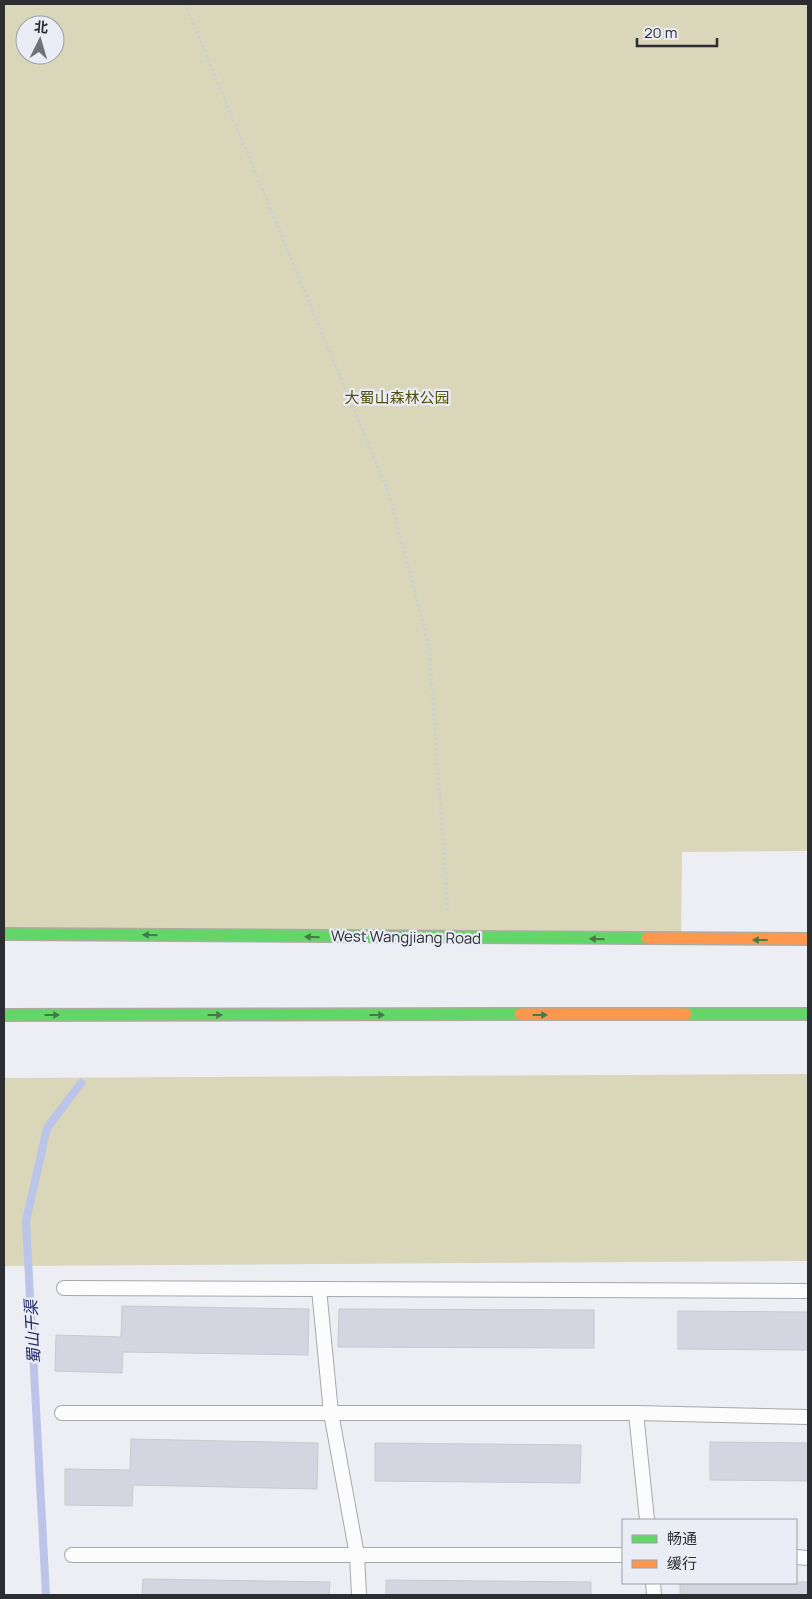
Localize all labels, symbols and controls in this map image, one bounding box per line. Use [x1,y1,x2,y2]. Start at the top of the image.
north arrow [15,15,65,65]
scale bar [637,15,717,47]
text: 北 [33,16,49,37]
text: 20 m [644,22,677,43]
park label: 大蜀山森林公园 [344,387,450,408]
street label: West Wangjiang Road [331,925,481,949]
one-way arrow [141,931,157,939]
one-way arrow [304,932,320,940]
one-way arrow [589,935,605,943]
one-way arrow [751,936,767,944]
one-way arrow [45,1011,61,1019]
one-way arrow [207,1011,223,1019]
one-way arrow [370,1011,386,1019]
one-way arrow [532,1011,548,1019]
water label: 蜀山干渠 [19,1297,45,1365]
legend [622,1519,797,1584]
text: 畅通 [667,1528,697,1549]
text: 缓行 [667,1553,697,1574]

